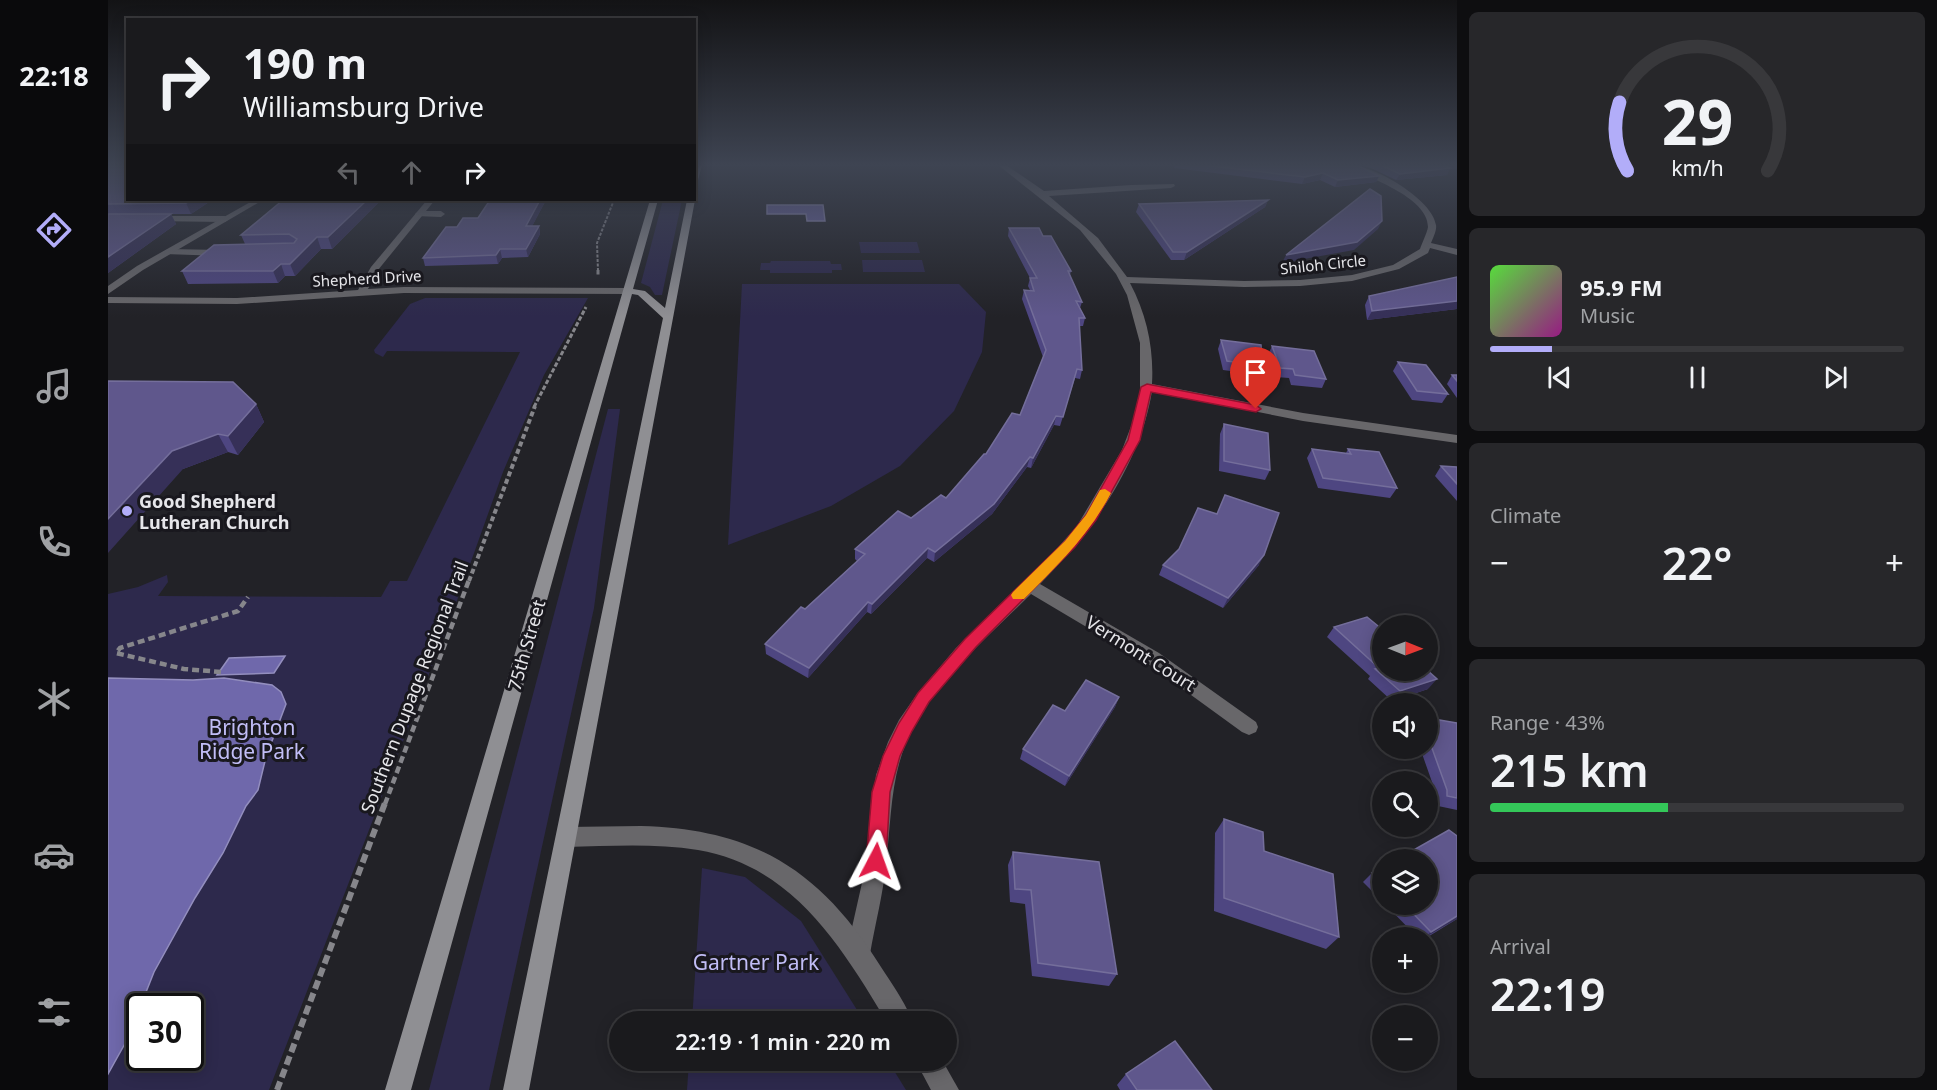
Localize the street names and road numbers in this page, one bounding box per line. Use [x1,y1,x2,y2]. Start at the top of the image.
street label: Shiloh Circle [1279,250,1367,278]
street label: Shepherd Drive [312,265,422,291]
street label: Southern Dupage Regional Trail [355,557,473,817]
street label: 75th Street [502,596,551,693]
street label: Vermont Court [1081,610,1201,697]

